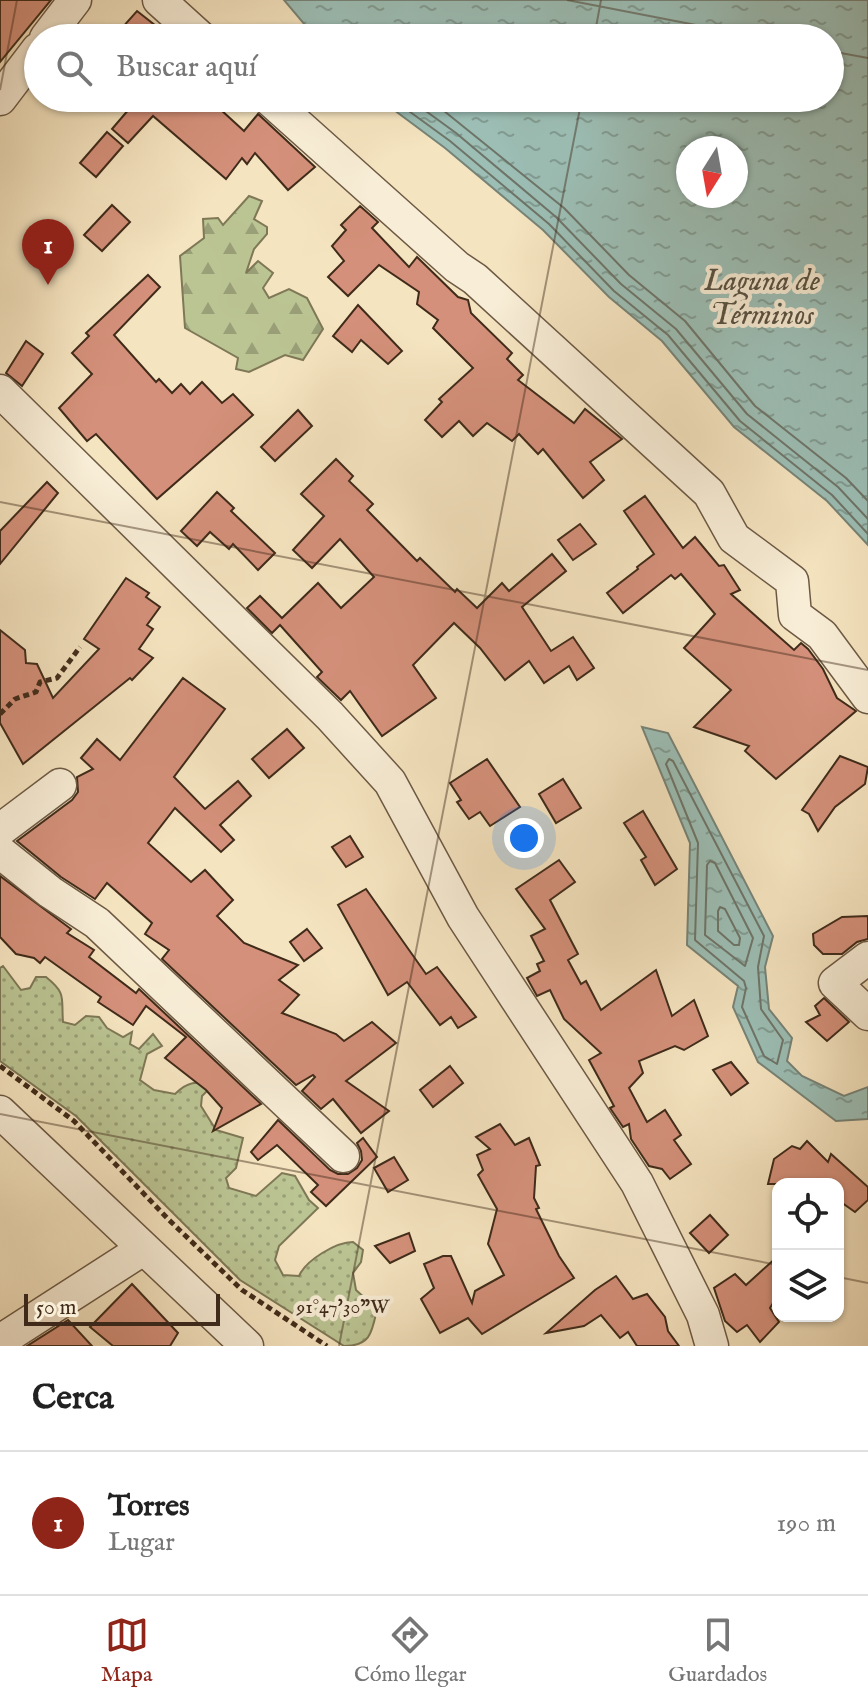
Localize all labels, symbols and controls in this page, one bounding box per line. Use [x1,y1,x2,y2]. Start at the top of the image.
search box [24,24,844,112]
icon: search [52,46,96,90]
text: Buscar aquí [116,49,257,87]
north arrow [676,136,748,208]
pin: 1 [22,219,74,285]
water label: Laguna de Términos [703,263,820,335]
your location [504,818,544,858]
map controls [772,1178,844,1322]
button: locate [772,1178,844,1250]
button: layers [772,1250,844,1322]
scale bar [24,1290,220,1326]
text: 50 m [36,1294,77,1322]
text: 91°47'30"W [296,1295,390,1320]
text: Cerca [32,1377,114,1420]
text: Torres [108,1488,190,1526]
text: 1 [53,1507,63,1540]
text: 190 m [776,1507,836,1540]
text: Lugar [108,1526,175,1559]
tab: Mapa [101,1613,152,1689]
tab: Cómo llegar [354,1613,467,1689]
tab: Guardados [668,1613,767,1689]

